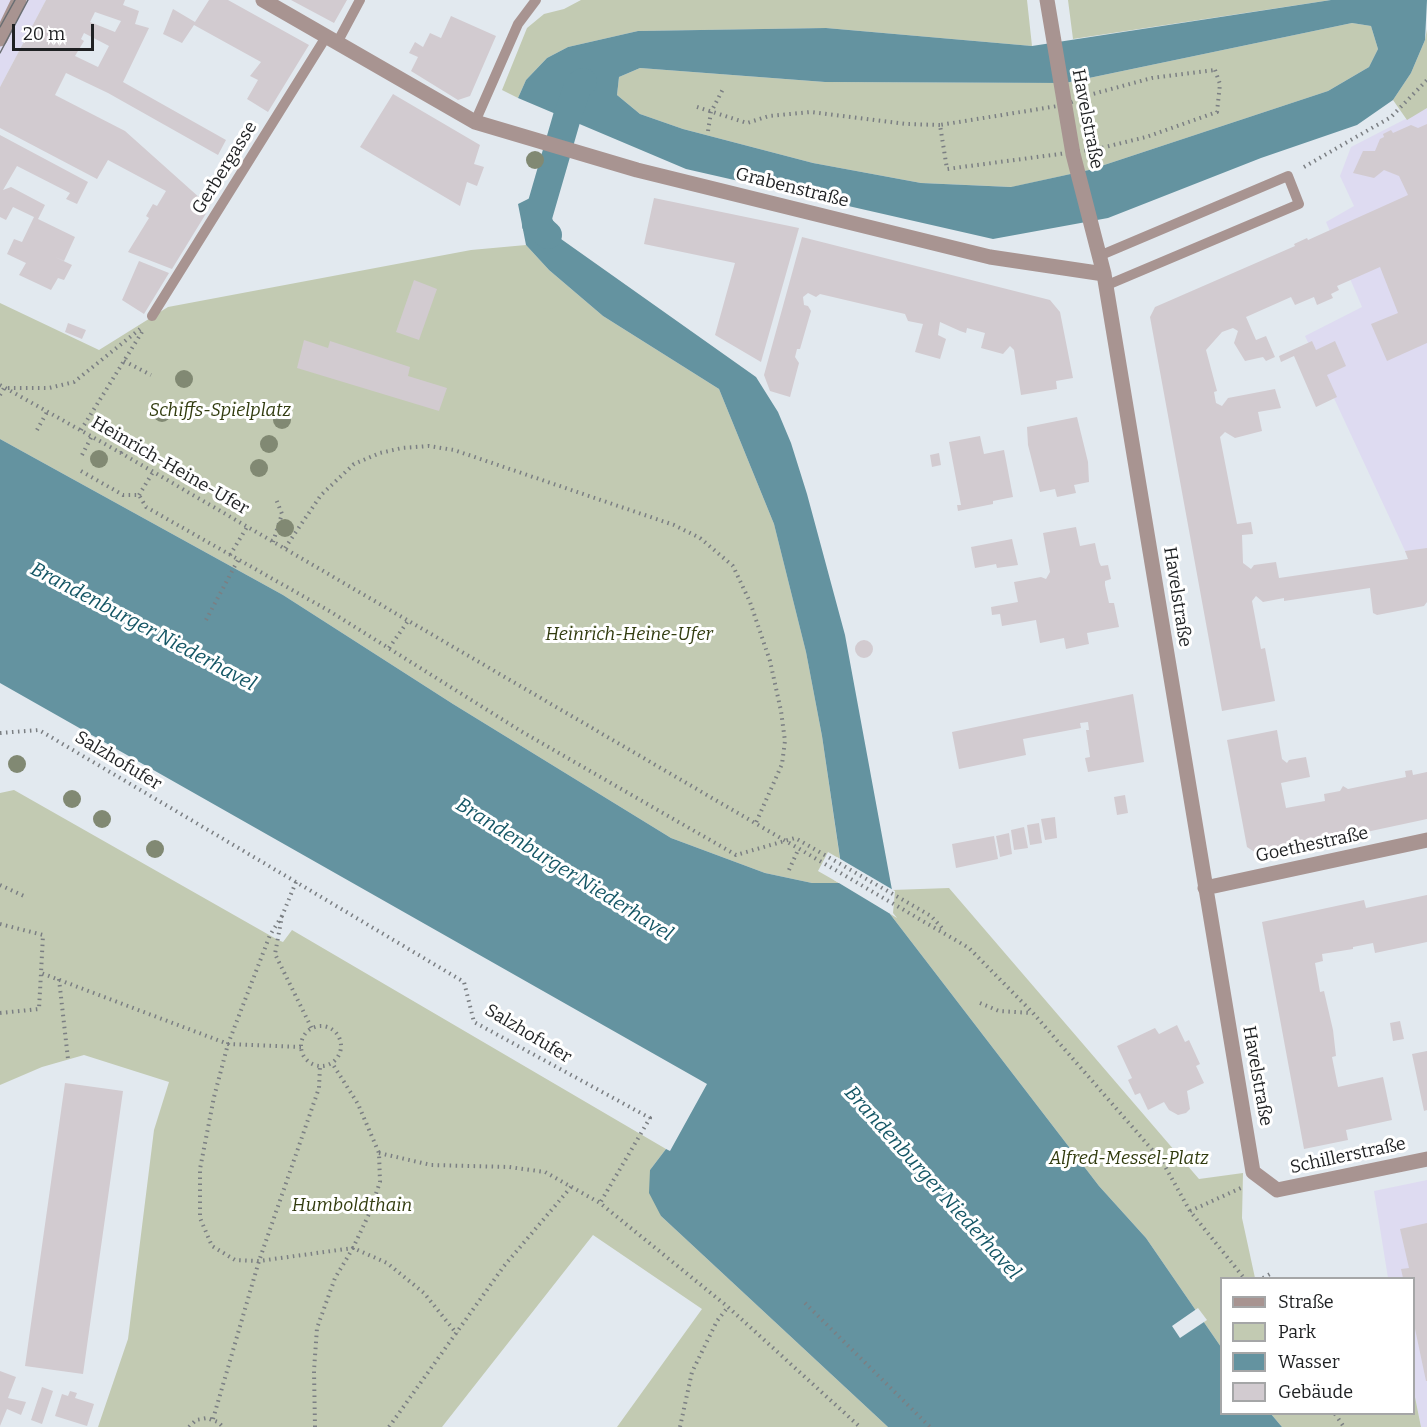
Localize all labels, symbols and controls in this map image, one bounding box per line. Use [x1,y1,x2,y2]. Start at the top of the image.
scale bar [15,12,98,50]
text: 20 m [23,23,65,45]
street label: Havelstraße [1067,67,1107,171]
street label: Gerbergasse [188,118,262,218]
street label: Grabenstraße [733,163,851,213]
park label: Schiffs-Spielplatz [149,400,291,422]
street label: Heinrich-Heine-Ufer [87,412,253,520]
street label: Havelstraße [1158,545,1196,649]
water label: Brandenburger Niederhavel [26,557,260,697]
park label: Heinrich-Heine-Ufer [545,624,713,646]
street label: Salzhofufer [71,727,165,795]
water label: Brandenburger Niederhavel [451,793,677,947]
street label: Goethestraße [1254,823,1370,867]
street label: Salzhofufer [481,1000,575,1068]
street label: Havelstraße [1238,1024,1276,1128]
water label: Brandenburger Niederhavel [839,1082,1025,1284]
street label: Schillerstraße [1288,1133,1408,1179]
park label: Alfred-Messel-Platz [1049,1148,1209,1170]
park label: Humboldthain [292,1195,412,1217]
legend [1220,1277,1415,1415]
text: Straße [1278,1291,1334,1313]
text: Park [1278,1321,1316,1343]
text: Wasser [1278,1351,1340,1373]
text: Gebäude [1278,1381,1353,1403]

